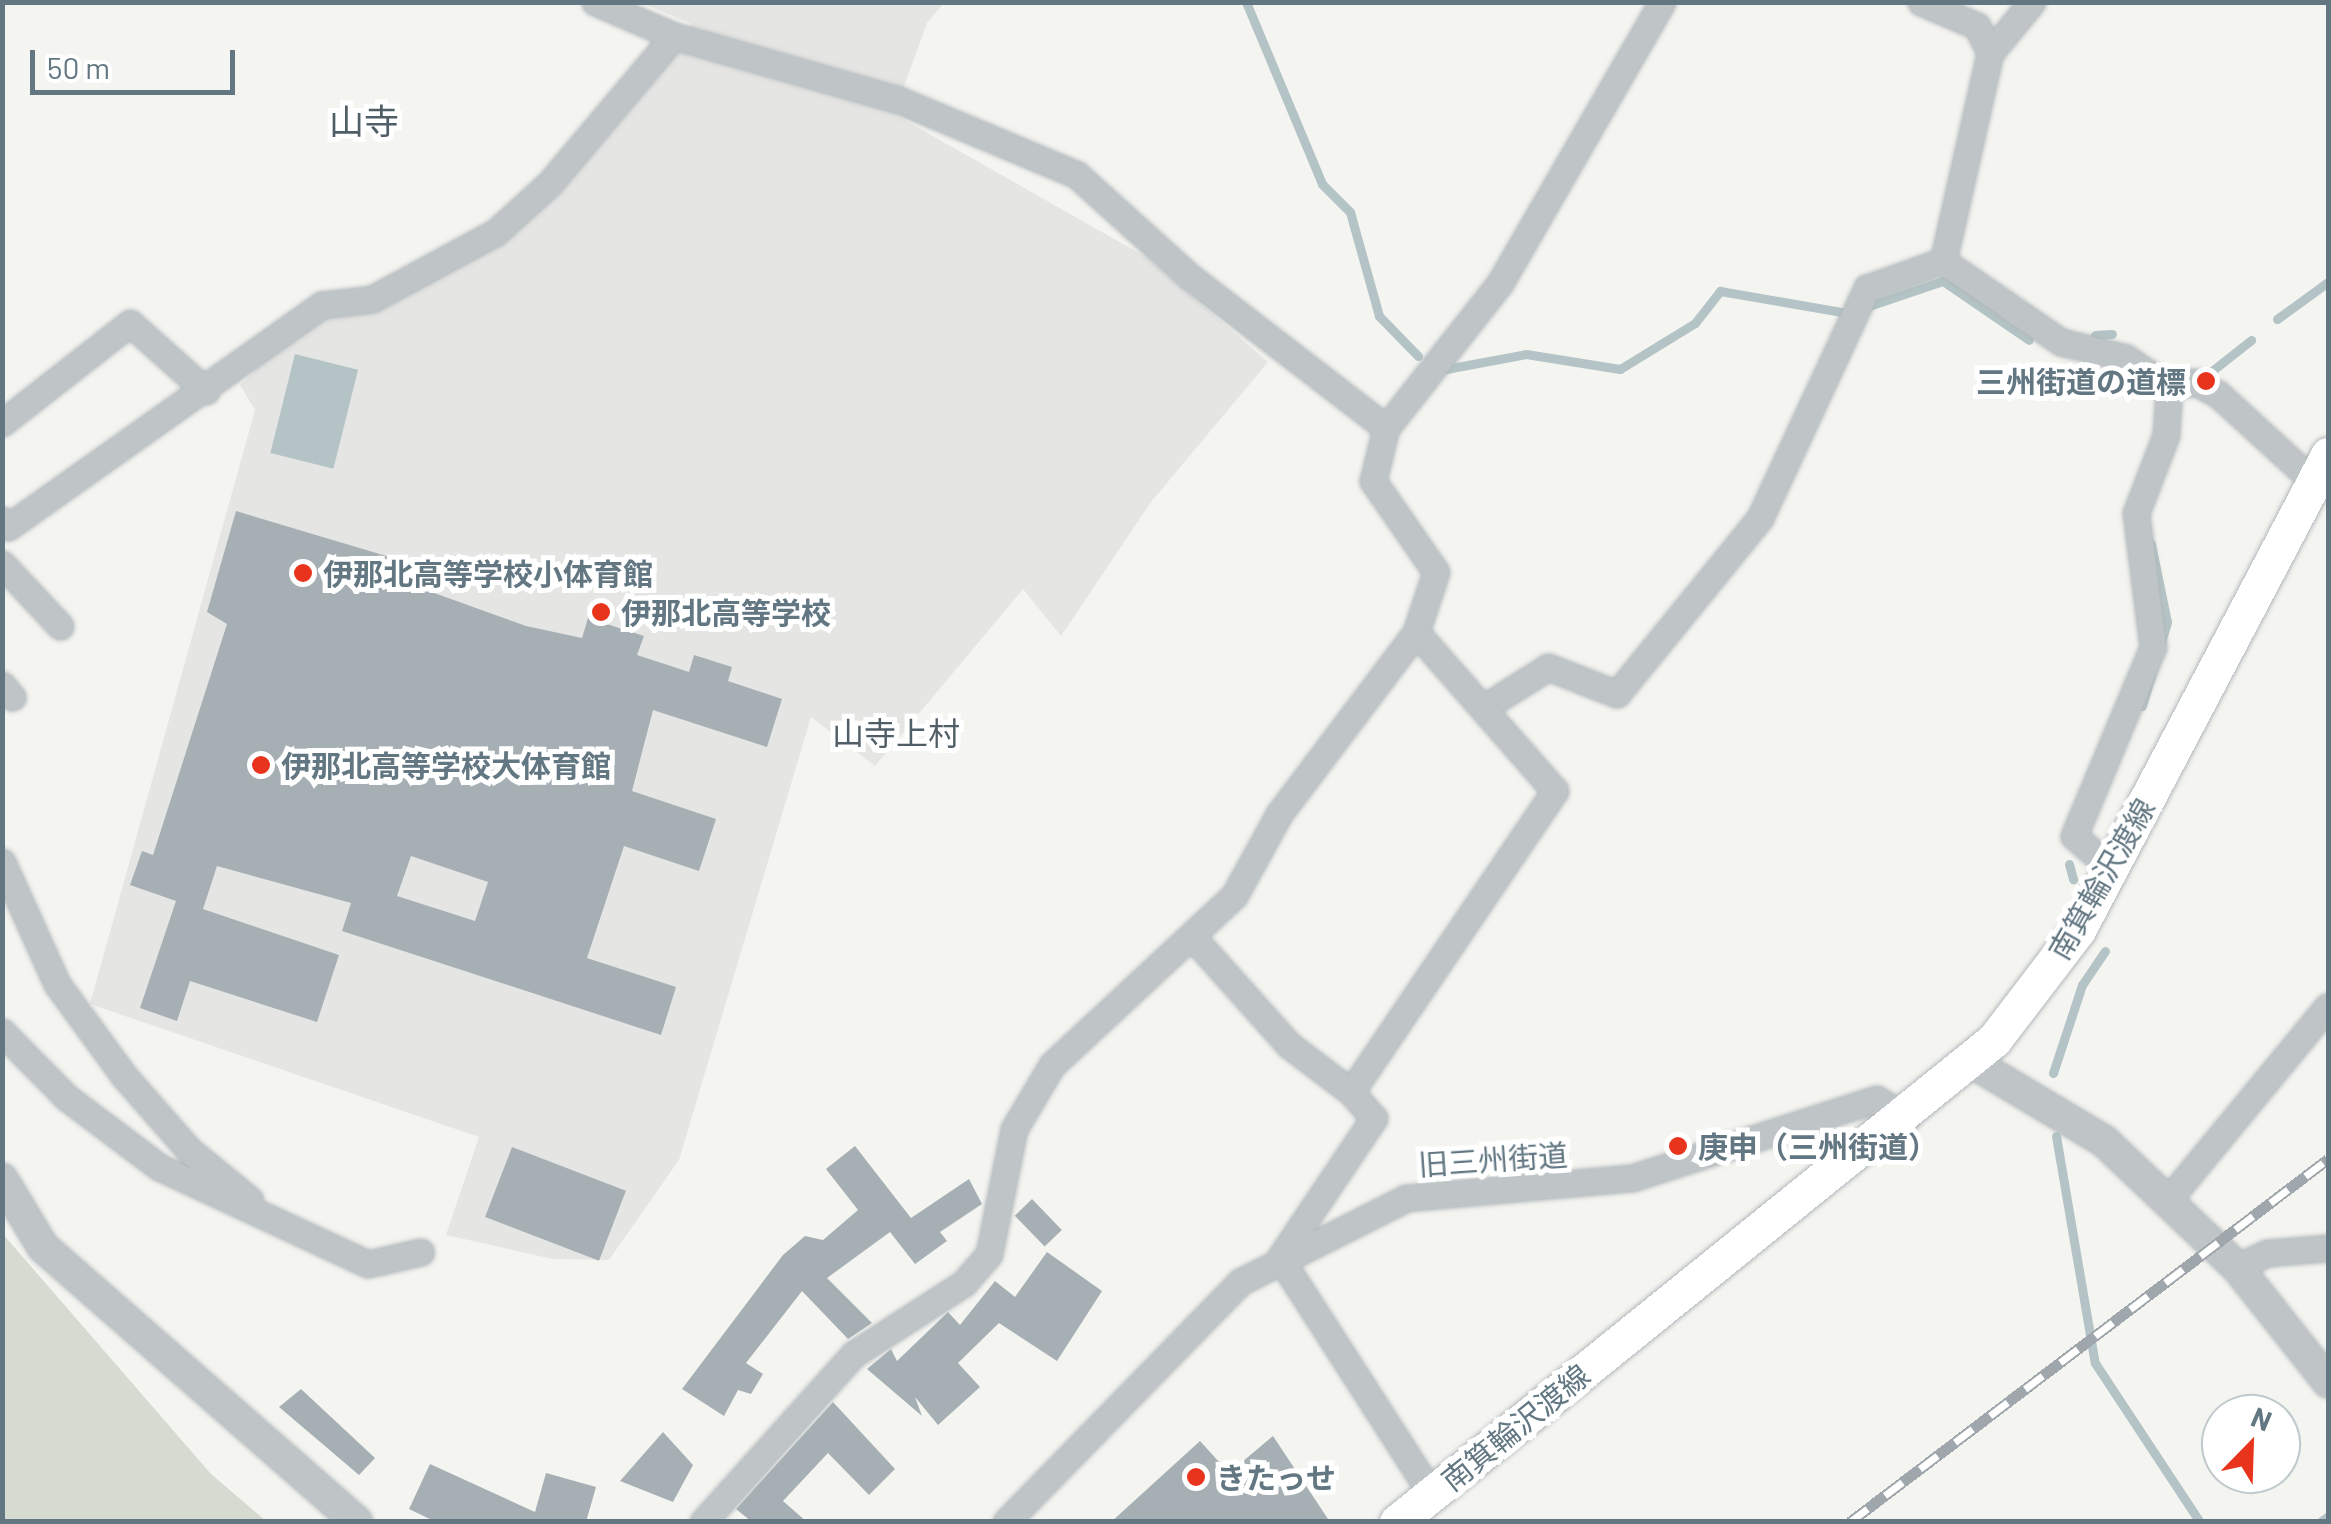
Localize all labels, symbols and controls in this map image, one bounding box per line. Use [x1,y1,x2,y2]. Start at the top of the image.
scale bar [35,30,240,92]
text: 50 m [47,49,110,85]
district label: 山寺 [329,99,399,141]
place label: 三州街道の道標 [1976,363,2186,399]
marker: 三州街道の道標 [2195,370,2217,392]
place label: 伊那北高等学校小体育館 [323,555,653,591]
marker: 伊那北高等学校小体育館 [292,562,314,584]
place label: 伊那北高等学校 [621,594,831,630]
marker: 伊那北高等学校 [590,601,612,623]
district label: 山寺上村 [832,713,960,751]
place label: 伊那北高等学校大体育館 [281,747,611,783]
marker: 伊那北高等学校大体育館 [250,754,272,776]
street label: 南箕輪沢渡線 [2040,792,2162,966]
place label: 庚申（三州街道） [1698,1128,1938,1164]
marker: 庚申（三州街道） [1667,1135,1689,1157]
street label: 旧三州街道 [1417,1136,1569,1182]
street label: 南箕輪沢渡線 [1434,1356,1596,1498]
north arrow [2201,1394,2301,1494]
text: N [2247,1399,2277,1438]
place label: きたっせ [1216,1459,1336,1495]
marker: きたっせ [1185,1466,1207,1488]

